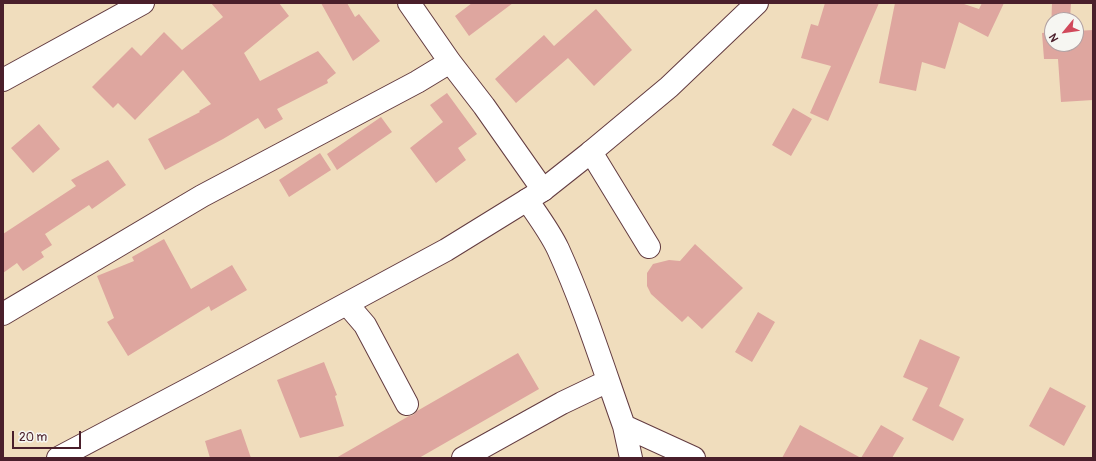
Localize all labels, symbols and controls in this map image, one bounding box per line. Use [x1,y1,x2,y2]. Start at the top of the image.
north arrow [1044,12,1084,52]
text: N [1046,31,1061,44]
scale bar [14,423,83,449]
text: 20 m [19,430,47,445]

